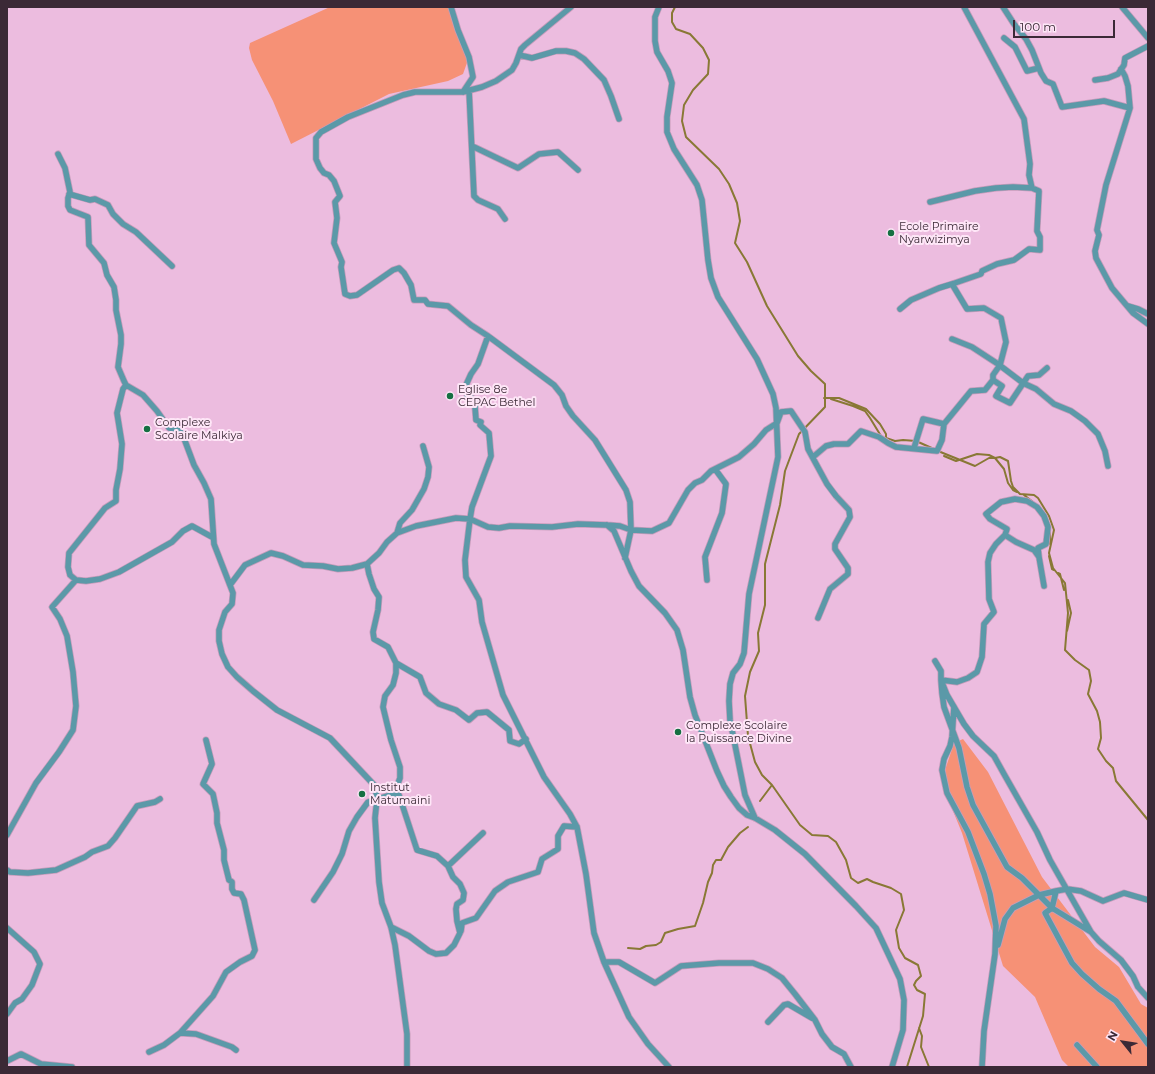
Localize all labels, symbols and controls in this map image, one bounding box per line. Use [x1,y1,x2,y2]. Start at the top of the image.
scale bar [1015,12,1117,38]
text: 100 m [1020,19,1056,34]
place label: Ecole Primaire Nyarwizimya [899,220,979,246]
marker: Ecole Primaire Nyarwizimya [886,228,896,238]
place label: Eglise 8e CEPAC Bethel [458,383,535,409]
marker: Eglise 8e CEPAC Bethel [445,391,455,401]
place label: Complexe Scolaire Malkiya [155,416,243,442]
marker: Complexe Scolaire Malkiya [142,424,152,434]
place label: Complexe Scolaire la Puissance Divine [686,719,792,745]
marker: Complexe Scolaire la Puissance Divine [673,727,683,737]
place label: Institut Matumaini [370,781,430,807]
marker: Institut Matumaini [357,789,367,799]
north arrow [1103,1022,1143,1062]
text: N [1104,1029,1121,1043]

